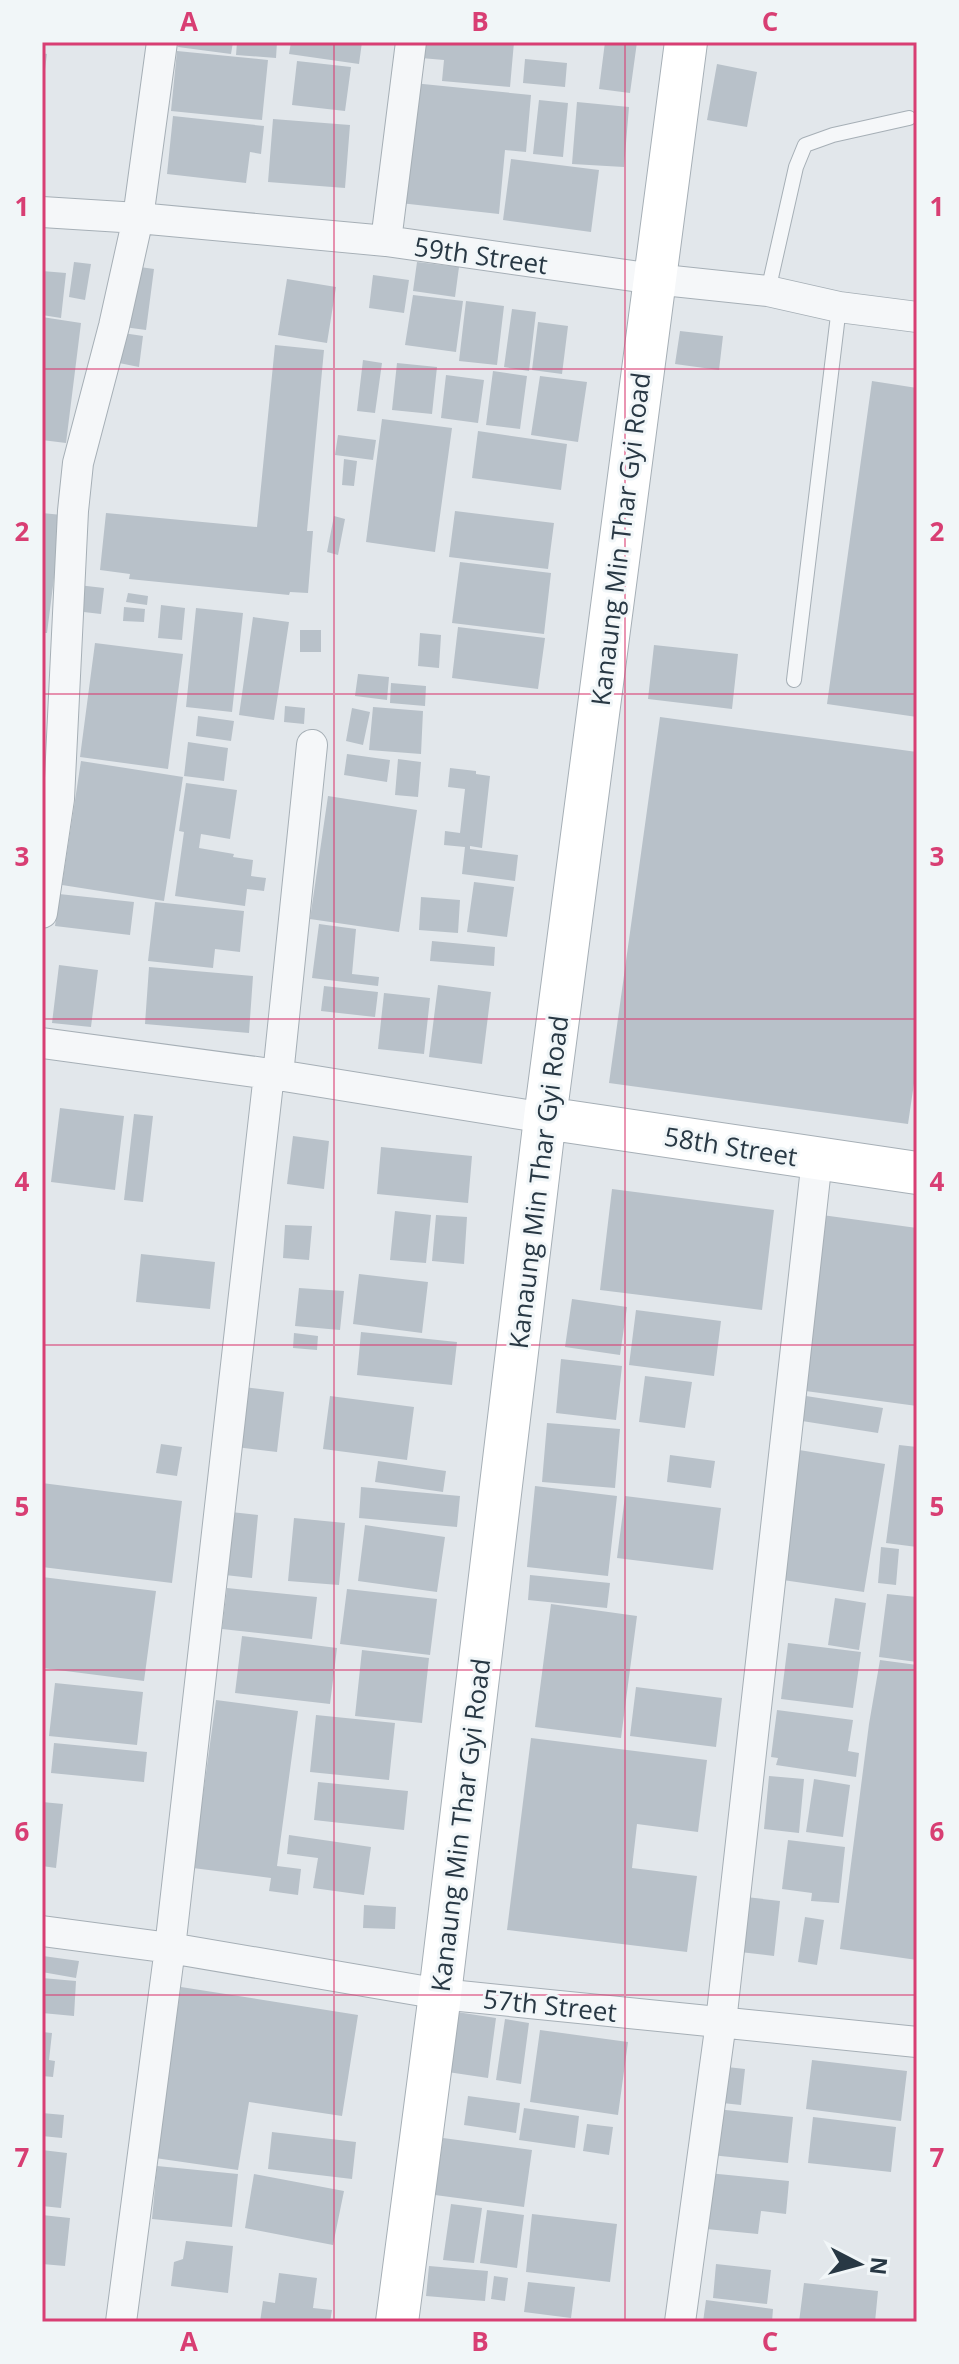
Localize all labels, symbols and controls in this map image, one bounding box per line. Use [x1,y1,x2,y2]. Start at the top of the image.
text: A [180,3,198,39]
text: B [471,3,489,39]
text: C [762,3,778,39]
text: 1 [15,188,29,224]
text: 1 [930,188,944,224]
street label: 59th Street [412,228,550,282]
street label: Kanaung Min Thar Gyi Road [582,370,658,708]
text: 2 [15,513,30,549]
text: 2 [930,513,945,549]
text: 3 [15,838,29,874]
text: 3 [930,838,944,874]
street label: Kanaung Min Thar Gyi Road [500,1013,576,1351]
street label: 58th Street [662,1118,800,1174]
text: 4 [15,1163,30,1199]
text: 4 [930,1163,945,1199]
text: 5 [15,1488,29,1524]
text: 5 [930,1488,944,1524]
street label: Kanaung Min Thar Gyi Road [422,1656,498,1994]
text: 6 [15,1813,30,1849]
text: 6 [930,1813,945,1849]
street label: 57th Street [481,1980,619,2030]
text: 7 [15,2139,30,2175]
text: 7 [930,2139,945,2175]
north arrow [819,2224,899,2304]
text: N [864,2256,896,2277]
text: A [180,2323,198,2359]
text: B [471,2323,489,2359]
text: C [762,2323,778,2359]

